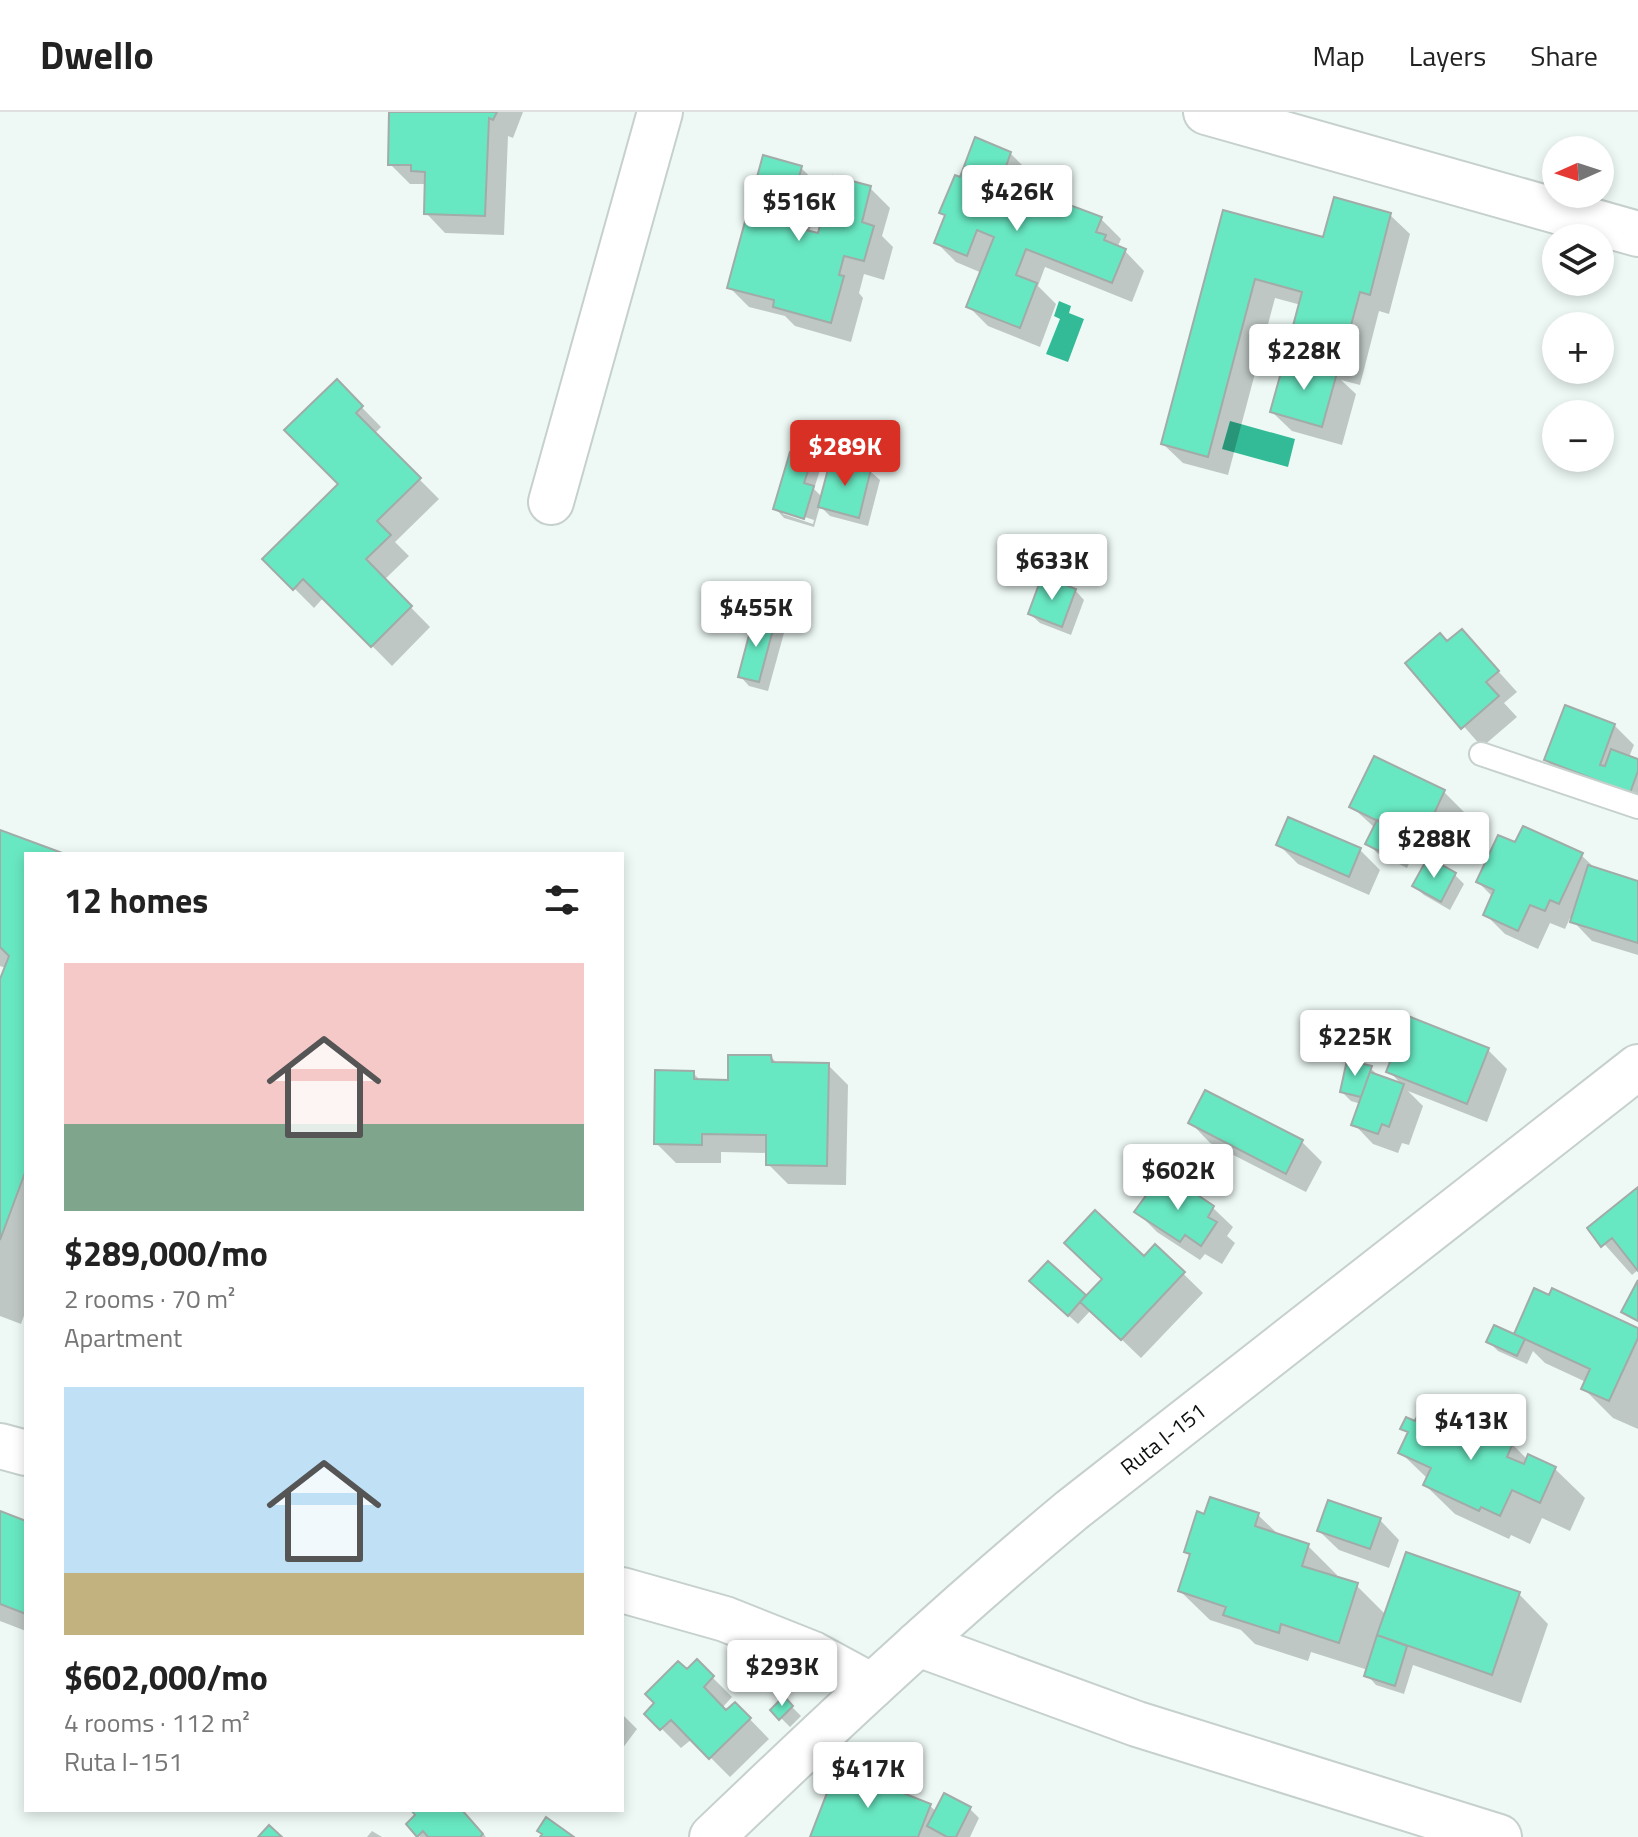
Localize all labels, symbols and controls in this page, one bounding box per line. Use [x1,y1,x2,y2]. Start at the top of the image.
text: Dwello [40,26,154,84]
text: Map [1312,34,1365,77]
text: Layers [1409,34,1486,77]
text: Share [1530,34,1598,77]
north arrow [1542,136,1614,208]
map controls [1542,136,1614,472]
pin: $426K [961,165,1073,233]
text: $426K [980,171,1054,210]
pin: $516K [743,175,855,243]
text: $516K [762,181,836,220]
button: layers [1542,224,1614,296]
button: + [1542,312,1614,384]
pin: $228K [1248,324,1360,392]
text: $228K [1267,330,1341,369]
button: − [1542,400,1614,472]
pin: $289K [789,420,901,488]
text: $289K [808,426,882,465]
pin: $633K [996,534,1108,602]
text: $633K [1015,540,1089,579]
pin: $455K [700,581,812,649]
text: $455K [719,587,793,626]
pin: $288K [1378,812,1490,880]
text: $288K [1397,818,1471,857]
text: 12 homes [64,874,208,926]
icon: filters [540,878,584,922]
pin: $225K [1299,1010,1411,1078]
icon: home [252,1015,396,1159]
text: $225K [1318,1016,1392,1055]
pin: $602K [1122,1144,1234,1212]
text: $602K [1141,1150,1215,1189]
text: $289,000/mo [64,1227,268,1279]
text: 2 rooms · 70 m² [64,1279,235,1318]
text: Apartment [64,1318,182,1357]
street label: Ruta I-151 [1113,1394,1213,1483]
pin: $413K [1415,1394,1527,1462]
text: $413K [1434,1400,1508,1439]
icon: home [252,1439,396,1583]
pin: $293K [726,1640,838,1708]
text: $293K [745,1646,819,1685]
text: $602,000/mo [64,1651,268,1703]
text: 4 rooms · 112 m² [64,1703,250,1742]
text: Ruta I-151 [64,1742,183,1781]
pin: $417K [812,1742,924,1810]
text: $417K [831,1748,905,1787]

